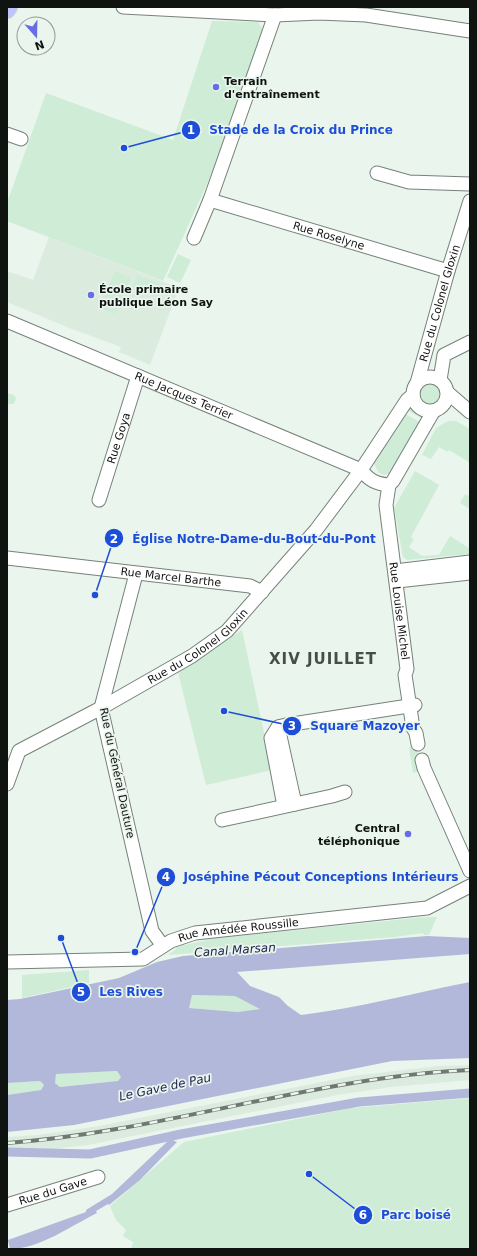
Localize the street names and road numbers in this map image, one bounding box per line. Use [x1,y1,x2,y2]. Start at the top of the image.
street label: Rue Roselyne [291,219,366,252]
street label: Rue du Colonel Gloxin [417,243,462,363]
street label: Rue Jacques Terrier [133,369,235,422]
street label: Rue Goya [104,411,133,465]
street label: Rue Louise Michel [387,561,412,661]
street label: Rue Marcel Barthe [120,565,222,589]
street label: Rue du Colonel Gloxin [145,606,250,686]
street label: Rue du Général Dauture [97,707,137,840]
street label: Rue Amédée Roussille [176,915,300,945]
street label: Rue du Gave [17,1174,89,1207]

